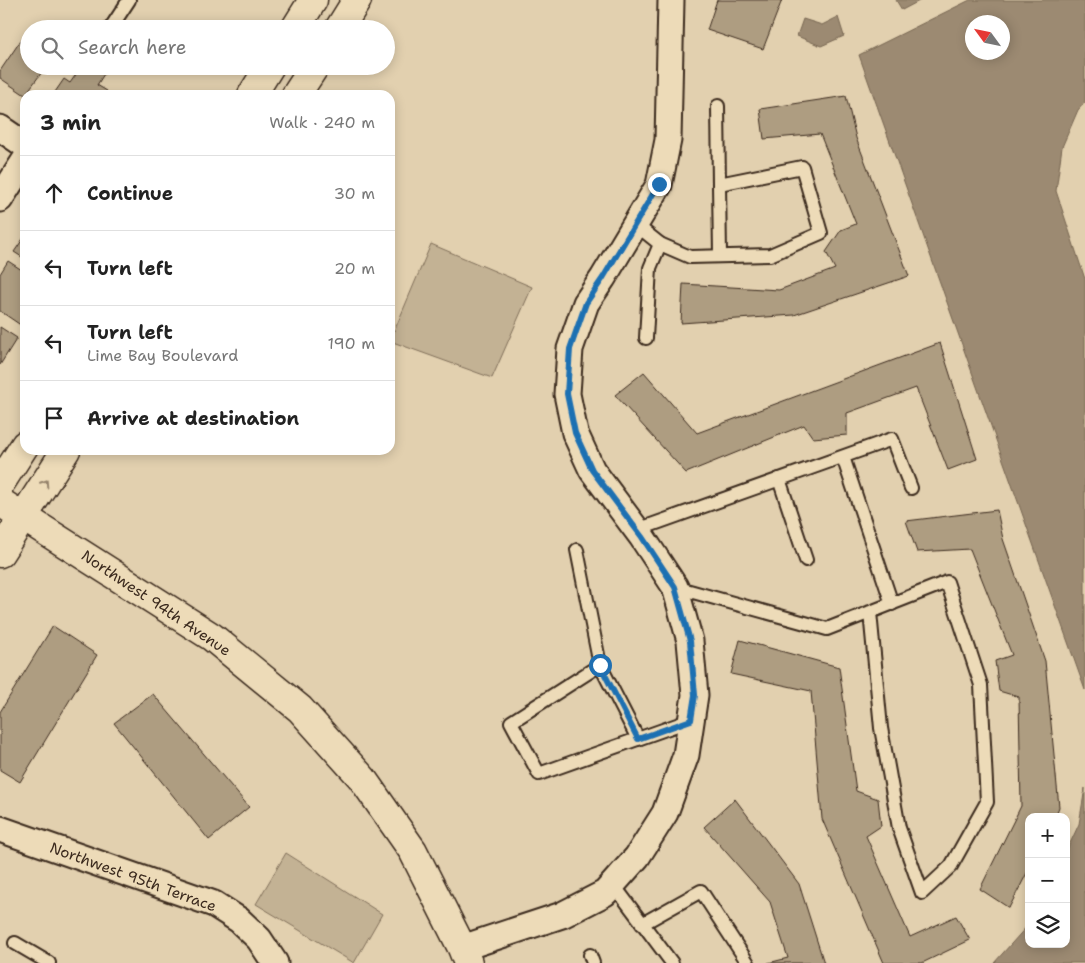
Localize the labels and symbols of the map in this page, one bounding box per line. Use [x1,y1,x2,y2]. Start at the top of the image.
north arrow [965,15,1010,60]
route end [648,173,671,196]
one-way arrow [38,479,48,488]
street label: Northwest 94th Avenue [77,545,235,661]
route start [589,654,612,677]
street label: Northwest 95th Terrace [47,838,219,916]

